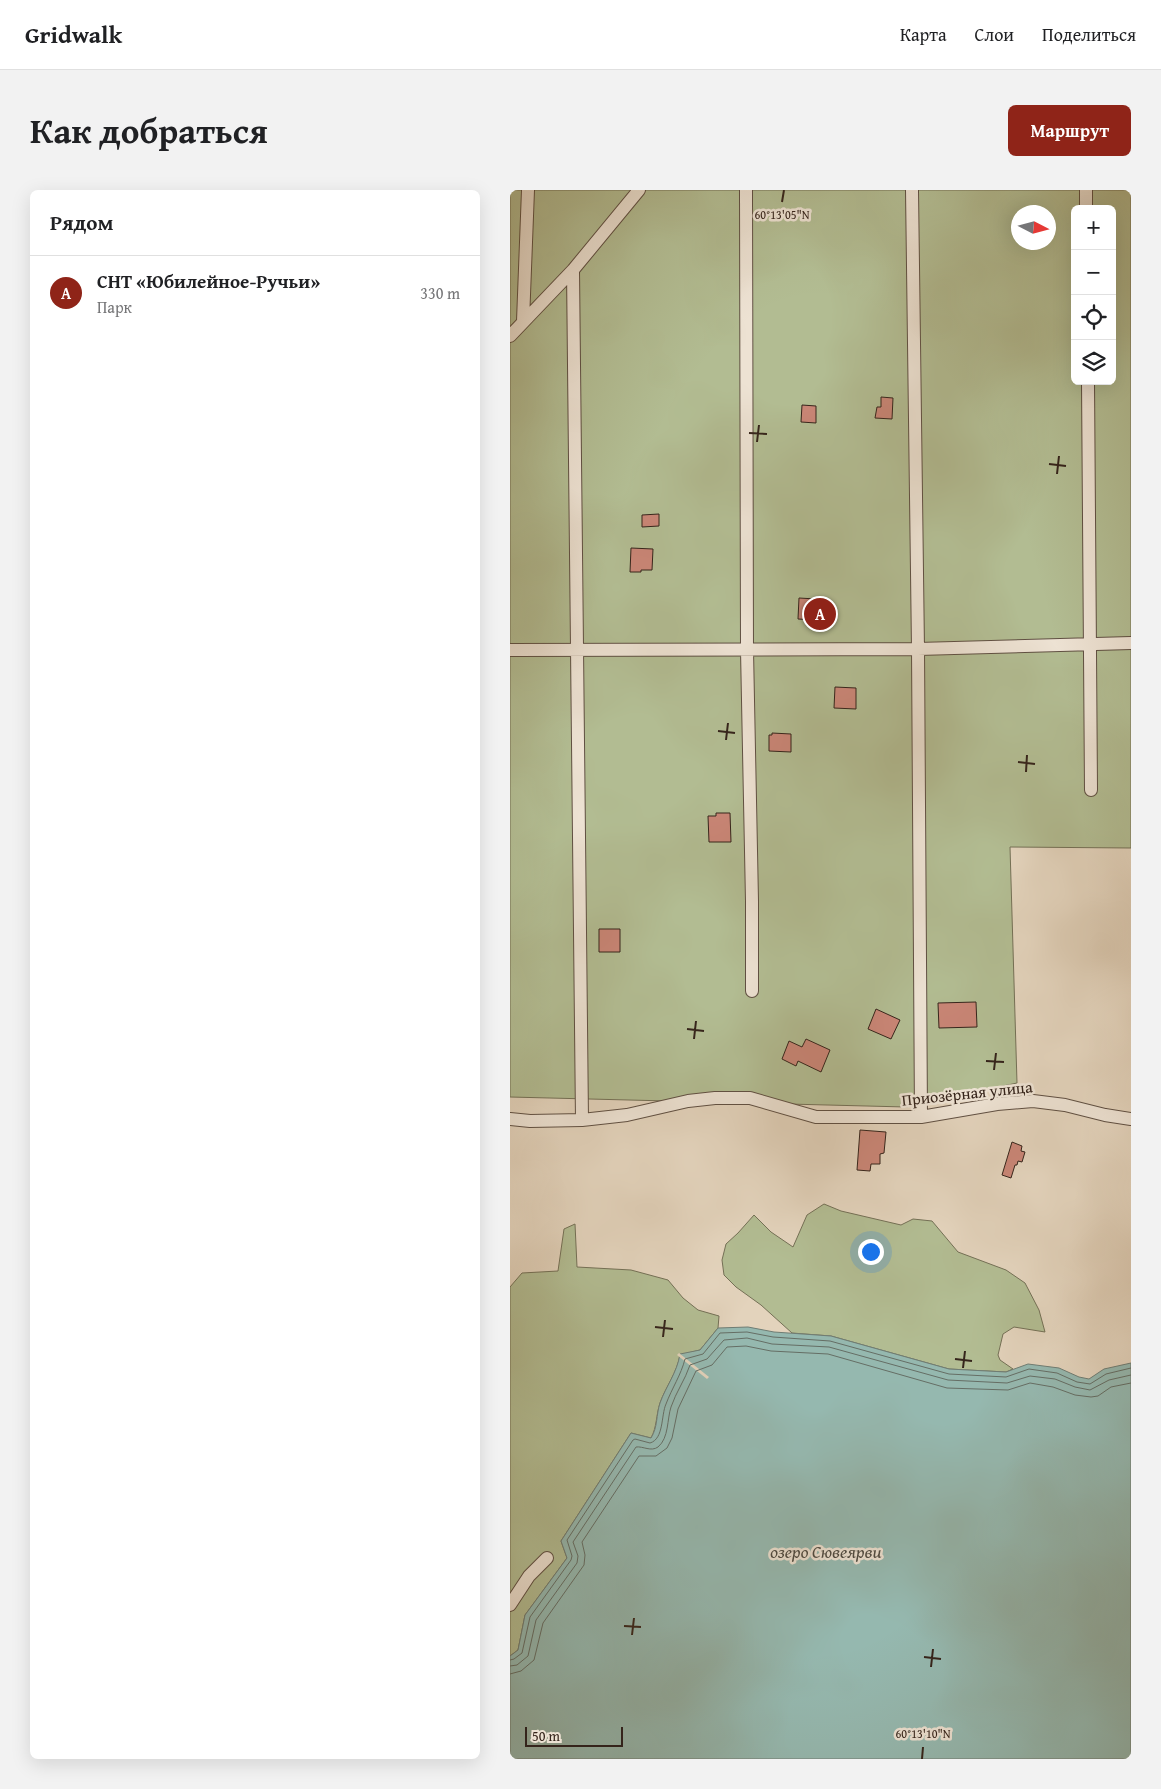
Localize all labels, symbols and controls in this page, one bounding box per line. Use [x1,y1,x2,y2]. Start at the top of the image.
text: Gridwalk [25,17,122,52]
text: Карта [900,21,947,48]
text: Слои [975,21,1014,48]
text: Поделиться [1042,21,1136,48]
text: Как добраться [30,105,268,156]
button: Маршрут [1008,105,1131,156]
north arrow [1011,205,1056,250]
map controls [1071,205,1116,385]
button: + [1071,205,1116,250]
text: 60°13'05"N [754,206,810,223]
text: Рядом [50,207,113,238]
button: − [1071,250,1116,295]
text: СНТ «Юбилейное-Ручьи» [97,267,320,295]
text: A [61,281,71,305]
text: 330 m [420,281,460,305]
text: Парк [97,295,132,319]
button: locate [1071,295,1116,340]
button: layers [1071,340,1116,385]
pin: A [804,595,836,633]
street label: Приозёрная улица [900,1074,1034,1112]
your location [858,1239,884,1265]
water label: озеро Сювеярви [770,1538,882,1565]
scale bar [525,1724,622,1747]
text: 60°13'10"N [895,1725,951,1742]
text: 50 m [532,1726,560,1746]

